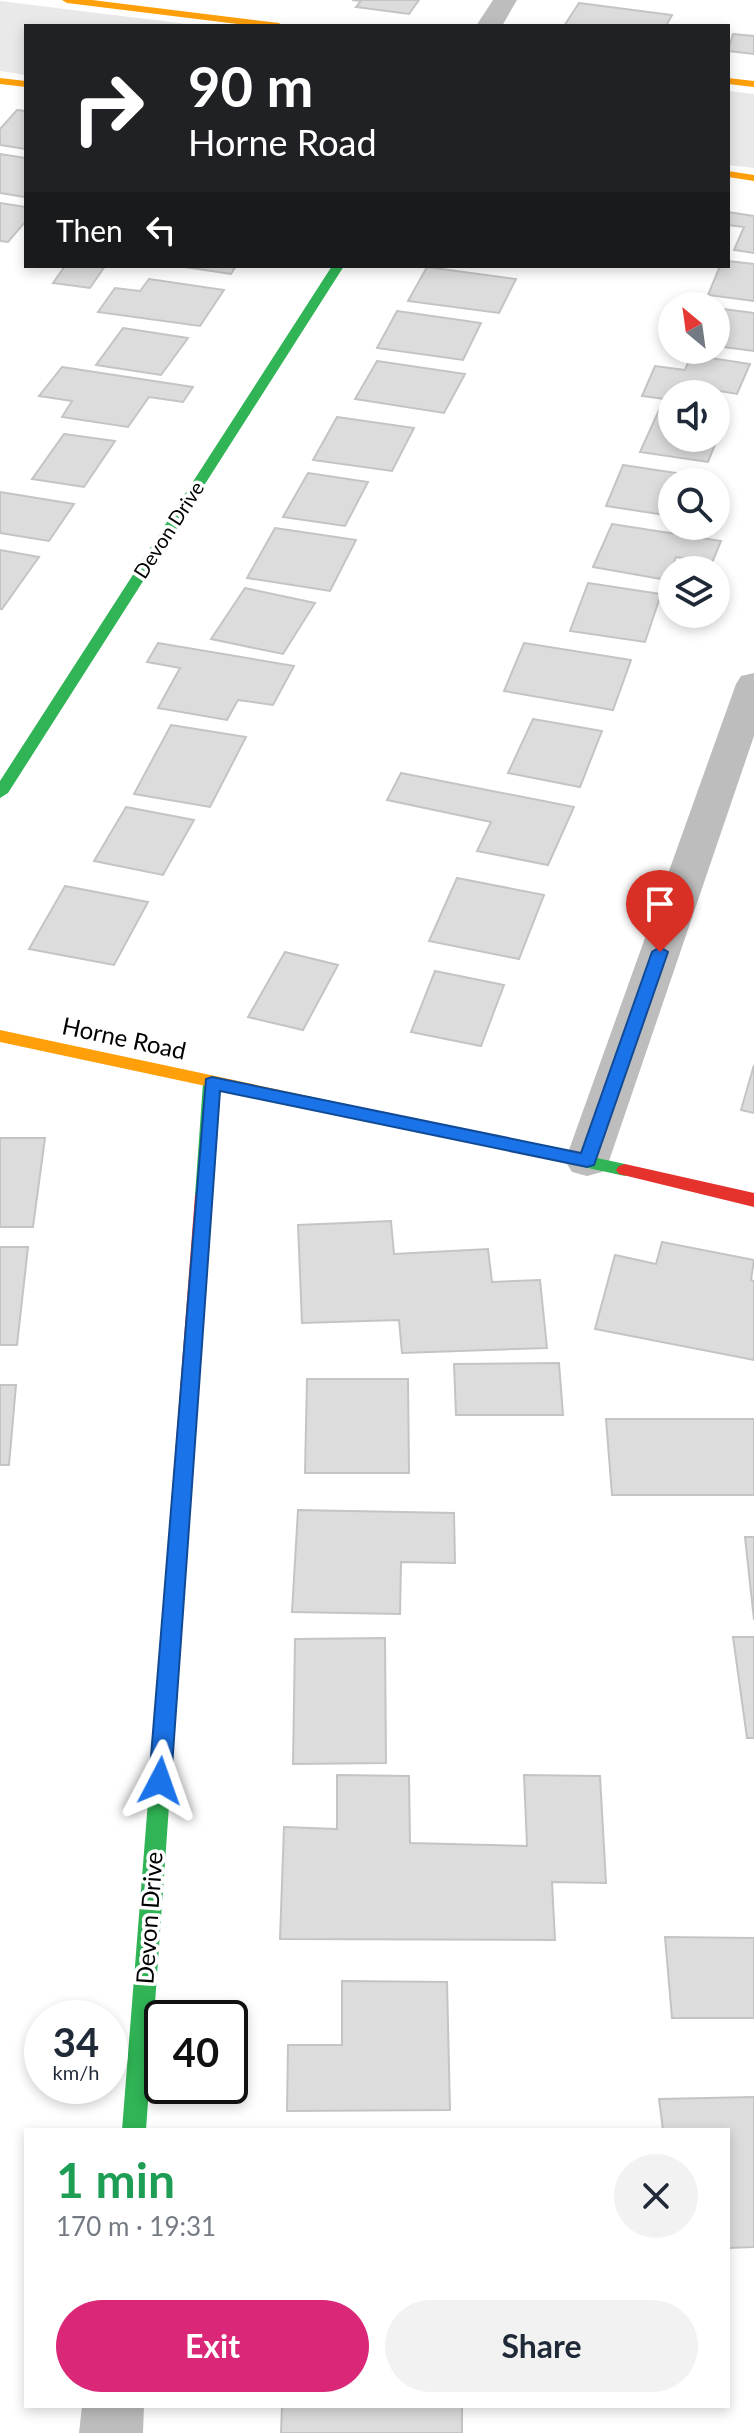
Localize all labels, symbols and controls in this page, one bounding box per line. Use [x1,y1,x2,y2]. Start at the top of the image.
text: 90 m [188,52,313,119]
icon: right [56,56,160,160]
text: Horne Road [188,120,377,164]
icon: left [139,208,183,252]
text: Then [56,212,123,248]
north arrow [658,292,730,364]
map controls [658,292,730,628]
button: sound [658,380,730,452]
button: search [658,468,730,540]
street label: Devon Drive [128,476,208,582]
button: layers [658,556,730,628]
pin [626,870,694,952]
icon: arrive [638,882,682,926]
street label: Horne Road [60,1010,189,1065]
position arrow [118,1739,202,1823]
street label: Devon Drive [129,1851,168,1985]
speed limit sign: 40 [144,2000,248,2104]
text: 34 [53,2018,99,2066]
text: km/h [53,2060,99,2084]
text: 1 min [56,2151,175,2208]
button: close [614,2154,698,2238]
text: 170 m · 19:31 [56,2210,216,2242]
button: Exit [56,2300,369,2392]
button: Share [385,2300,698,2392]

